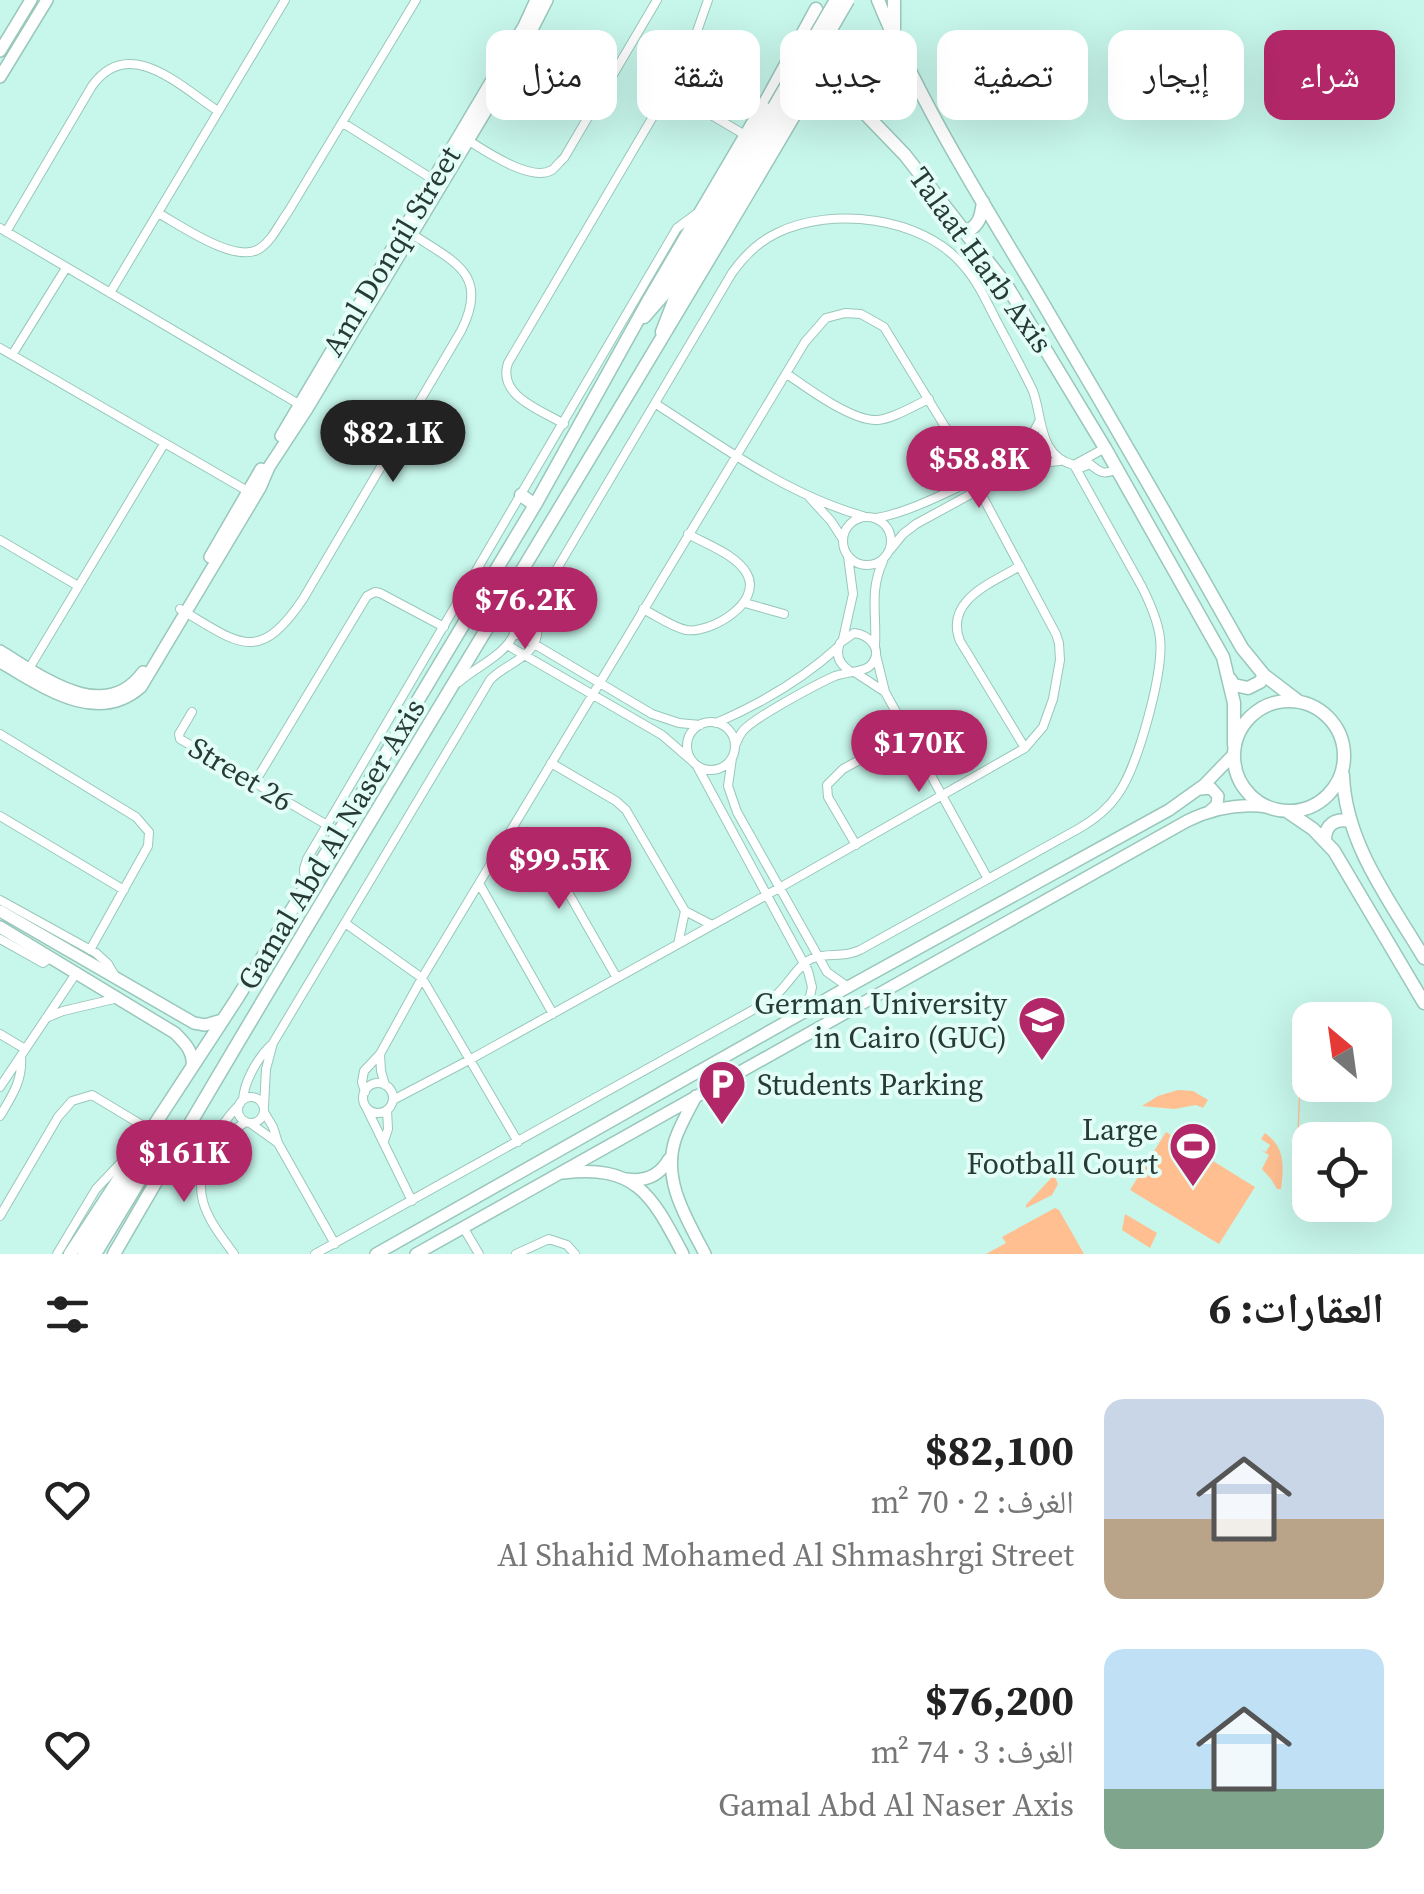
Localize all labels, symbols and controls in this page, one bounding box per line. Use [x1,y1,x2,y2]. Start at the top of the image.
chip: منزل [486,30,617,120]
chip: شقة [637,30,760,120]
chip: جديد [780,30,917,120]
chip: تصفية [937,30,1088,120]
chip: إيجار [1108,30,1244,120]
chip: شراء [1264,30,1395,120]
street label: Aml Donqil Street [312,138,470,364]
street label: Talaat Harb Axis [900,159,1062,361]
pin: $82.1K [312,400,474,485]
text: $82.1K [342,410,444,454]
pin: $58.8K [898,426,1060,511]
text: $58.8K [928,436,1030,480]
pin: $76.2K [444,567,606,652]
text: $76.2K [474,577,576,621]
street label: Gamal Abd Al Naser Axis [228,691,434,997]
pin: $170K [849,710,989,795]
text: $170K [873,720,965,764]
street label: Street 26 [181,727,301,821]
pin: $99.5K [478,827,640,912]
text: $99.5K [508,837,610,881]
place label: German University in Cairo (GUC) [754,983,1008,1058]
school or university icon: German University in Cairo (GUC) [1016,994,1068,1062]
north arrow [1292,1002,1392,1102]
map controls [1292,1002,1392,1222]
parking icon: Students Parking [696,1058,748,1126]
place label: Students Parking [757,1064,983,1105]
place label: Large Football Court [966,1109,1158,1184]
pin: $161K [114,1120,254,1205]
sports icon: Large Football Court [1167,1120,1219,1188]
button: locate [1292,1122,1392,1222]
text: $161K [138,1130,230,1174]
text: العقارات: 6 [1209,1279,1384,1337]
icon: filters [40,1287,95,1342]
text: $82,100 [925,1421,1074,1479]
icon: home [1184,1439,1304,1559]
icon: heart [40,1472,95,1527]
text: الغرف: 2 · 70 m² [871,1480,1074,1524]
text: Al Shahid Mohamed Al Shmashrgi Street [497,1533,1074,1577]
text: $76,200 [925,1671,1074,1729]
icon: home [1184,1689,1304,1809]
icon: heart [40,1722,95,1777]
text: الغرف: 3 · 74 m² [871,1730,1074,1774]
text: Gamal Abd Al Naser Axis [718,1783,1074,1827]

